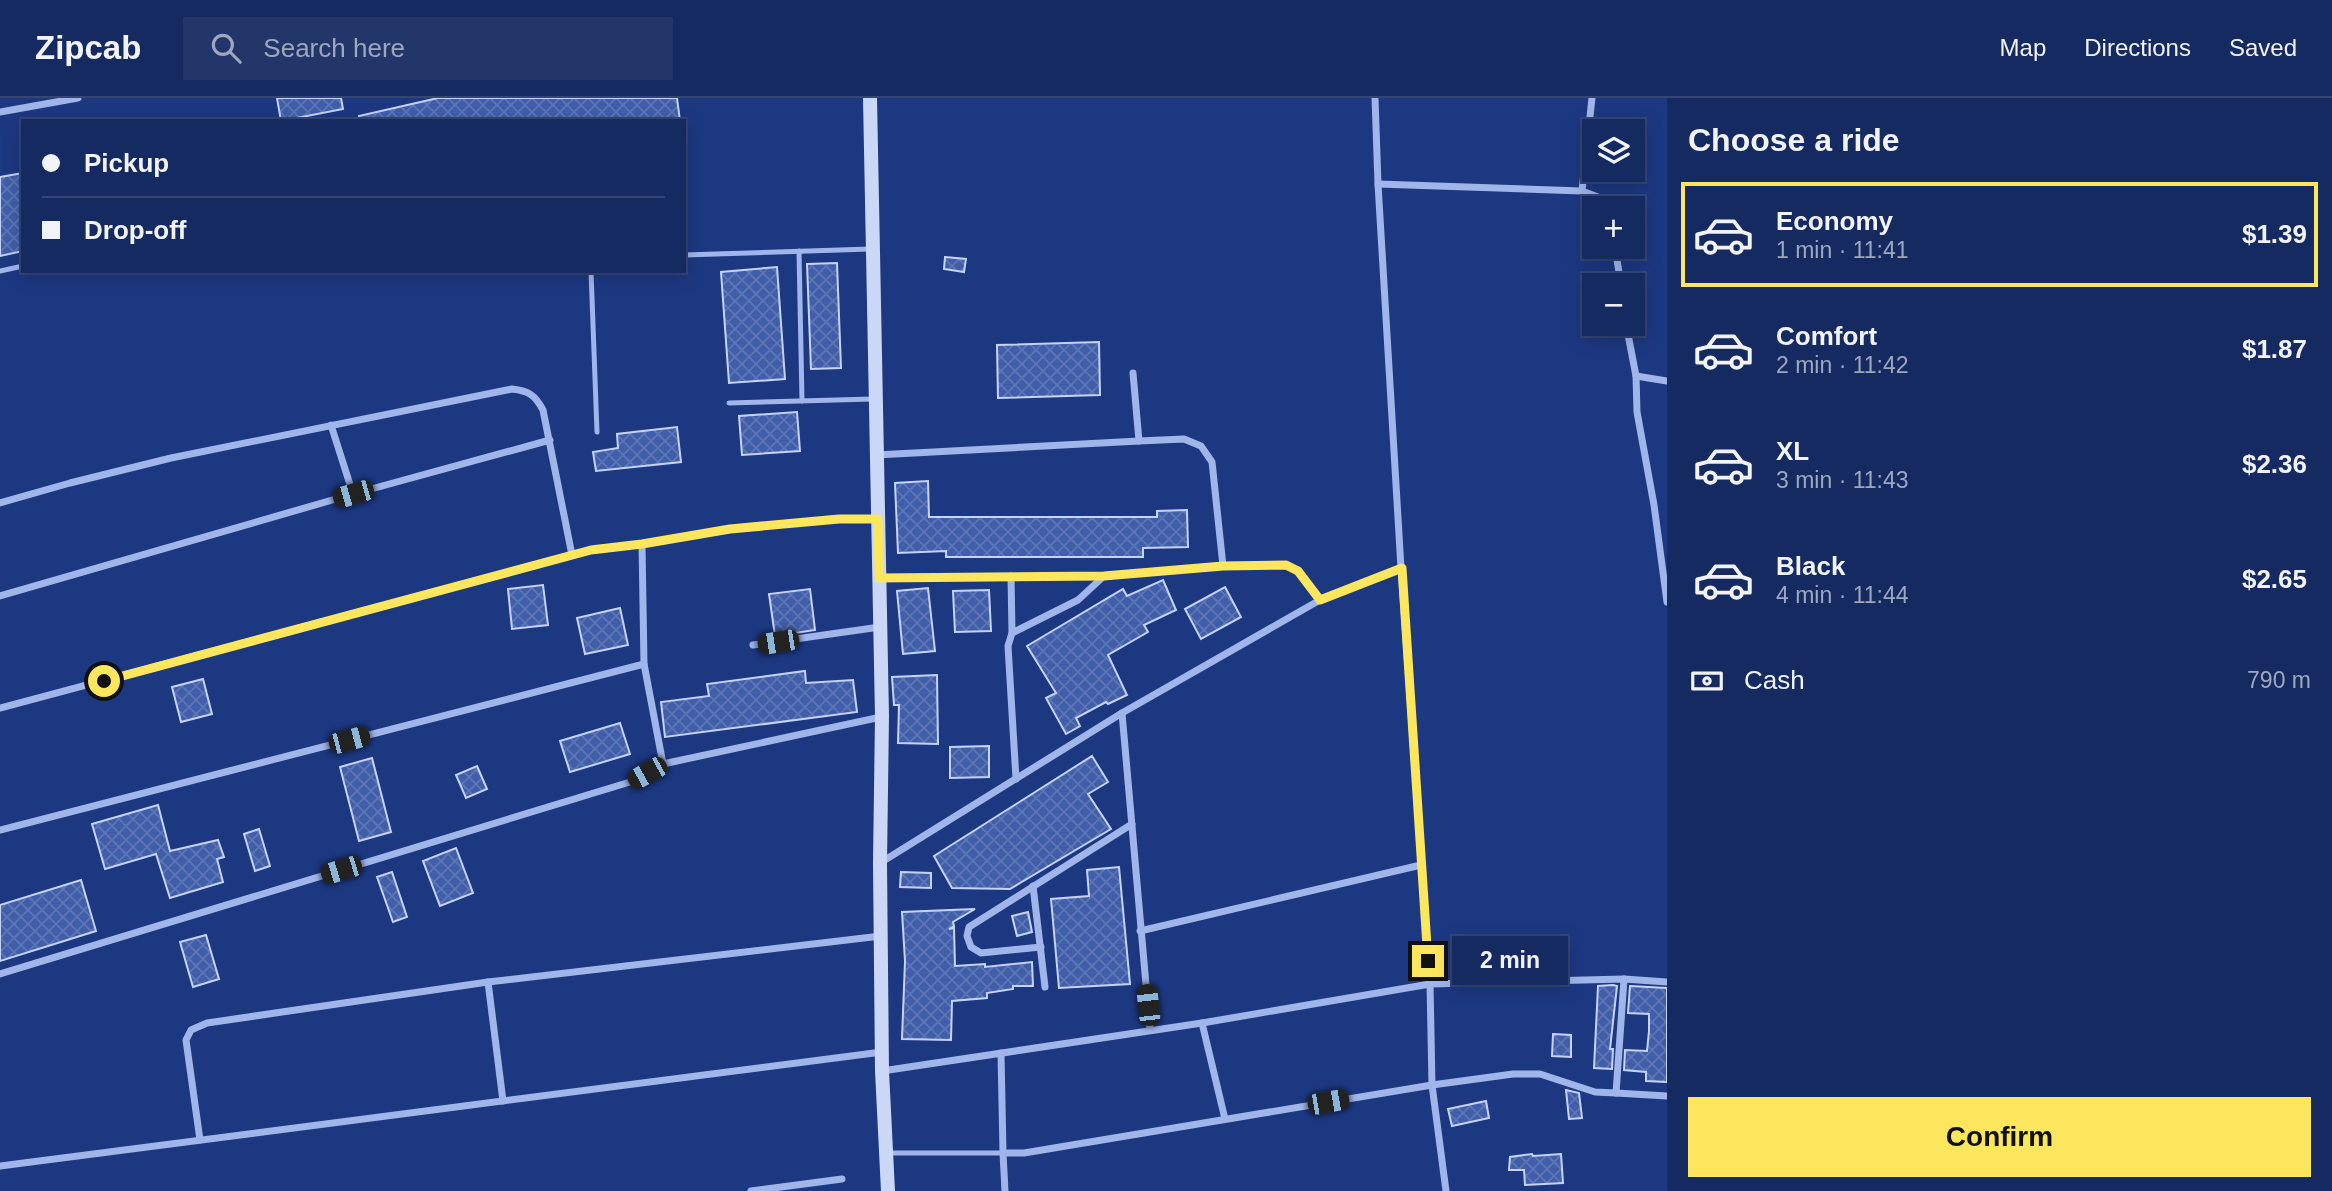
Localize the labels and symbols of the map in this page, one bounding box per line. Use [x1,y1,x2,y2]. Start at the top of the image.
car [330,478,377,510]
car [756,628,801,656]
route start [88,665,120,697]
car [326,724,373,756]
car [624,754,671,792]
car [318,854,365,886]
callout: 2 min [1452,936,1568,986]
route end [1412,945,1444,977]
car [1136,983,1161,1027]
car [1306,1088,1351,1116]

